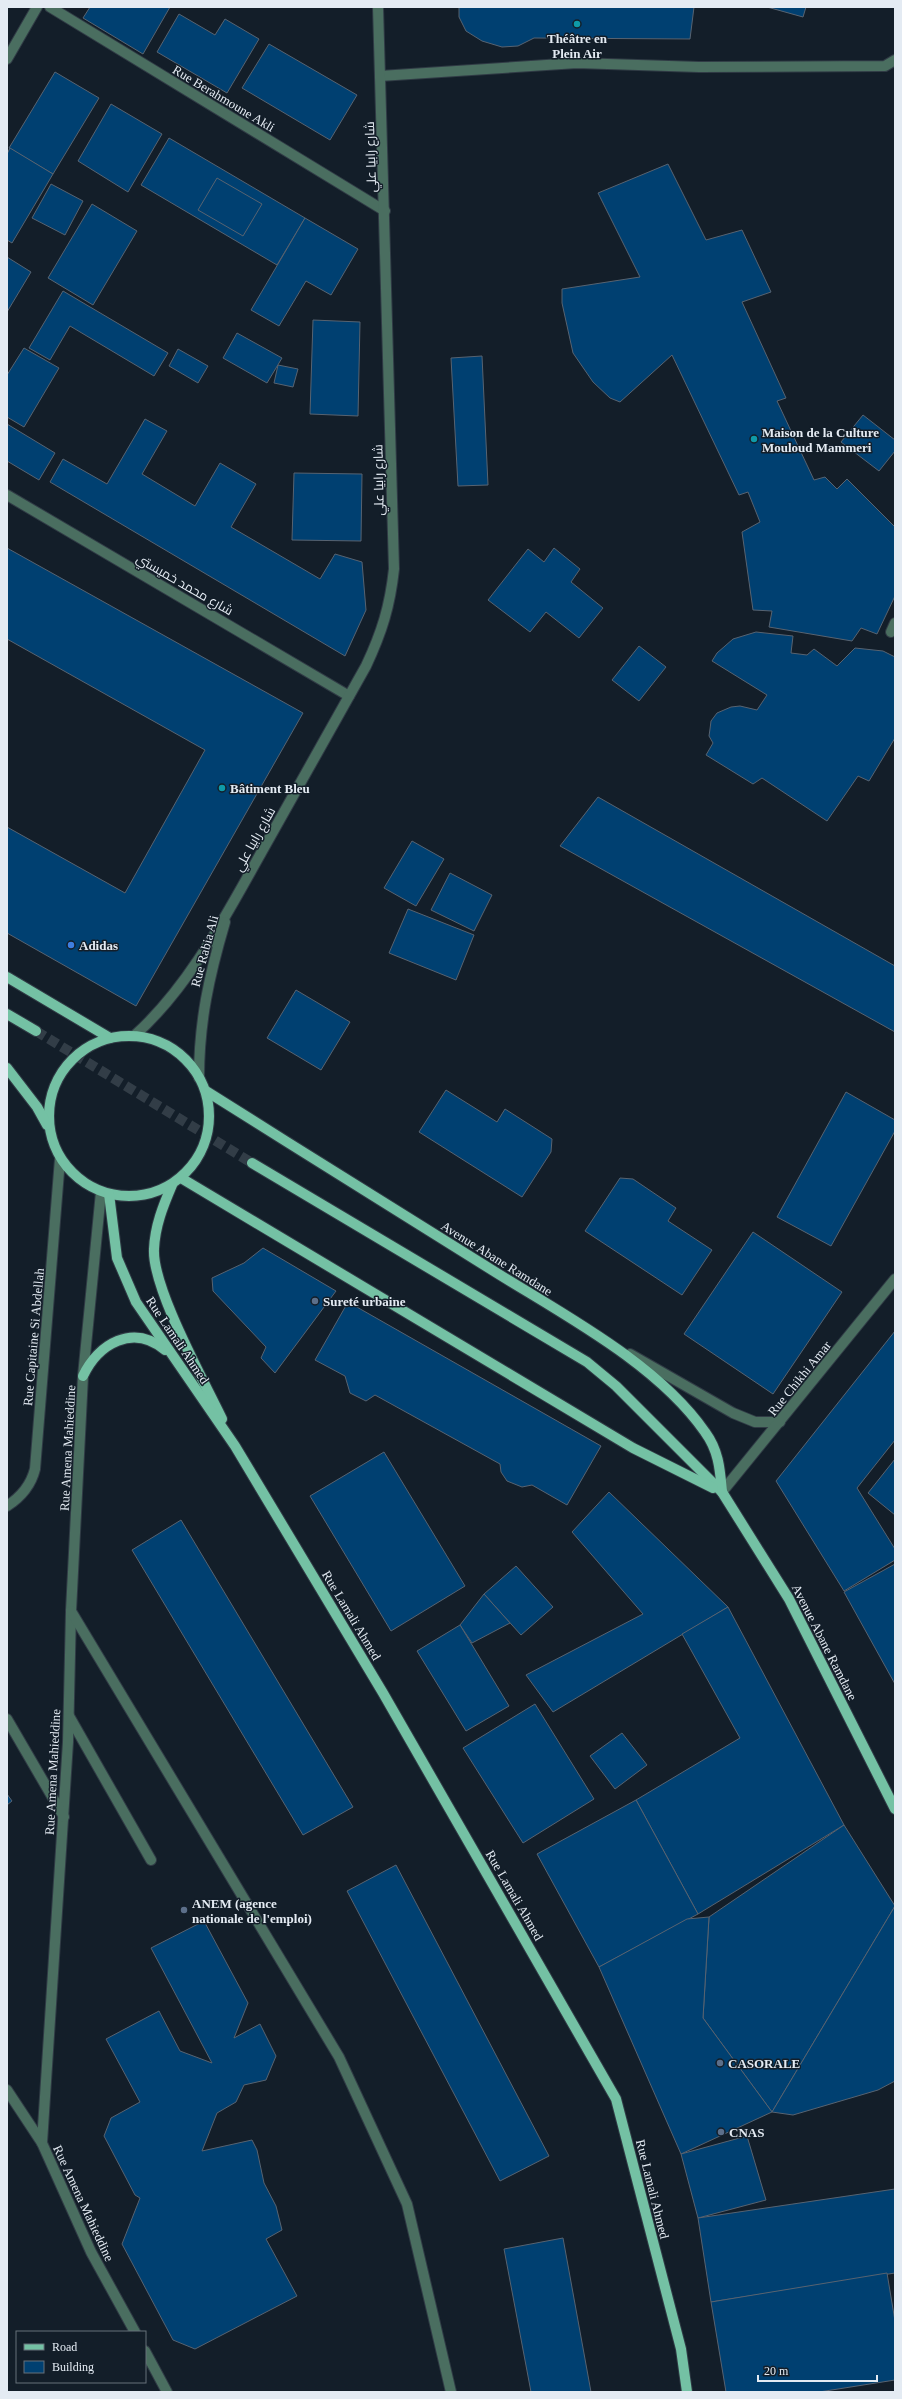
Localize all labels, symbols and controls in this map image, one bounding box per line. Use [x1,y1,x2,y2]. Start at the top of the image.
marker: Théâtre en Plein Air [572,19,582,29]
place label: Théâtre en Plein Air [547,31,608,61]
street label: Rue Berahmoune Akli [170,62,278,135]
street label: شارع رابيا علي [362,121,382,193]
place label: Maison de la Culture Mouloud Mammeri [762,425,879,455]
marker: Maison de la Culture Mouloud Mammeri [749,434,759,444]
street label: شارع رابيا علي [370,444,390,516]
street label: شارع محمد خميستي [132,551,236,621]
place label: Bâtiment Bleu [230,781,310,796]
marker: Bâtiment Bleu [217,783,227,793]
street label: شارع رابيا علي [231,805,281,875]
street label: Rue Rabia Ali [188,913,221,989]
place label: Adidas [79,938,118,953]
marker: Adidas [66,940,76,950]
street label: Avenue Abane Ramdane [438,1218,555,1299]
street label: Rue Capitaine Si Abdellah [20,1267,47,1407]
street label: Rue Lamali Ahmed [143,1294,213,1387]
place label: Sureté urbaine [323,1294,406,1309]
marker: Sureté urbaine [310,1296,320,1306]
street label: Rue Chikhi Amar [765,1337,834,1419]
street label: Rue Amena Mahieddine [57,1384,78,1512]
street label: Rue Lamali Ahmed [319,1568,384,1663]
street label: Avenue Abane Ramdane [789,1582,860,1703]
street label: Rue Amena Mahieddine [42,1708,63,1836]
street label: Rue Lamali Ahmed [483,1847,547,1944]
place label: ANEM (agence nationale de l'emploi) [192,1896,312,1926]
marker: ANEM (agence nationale de l'emploi) [179,1905,189,1915]
place label: CASORALE [728,2056,800,2071]
marker: CASORALE [715,2058,725,2068]
place label: CNAS [729,2125,764,2140]
marker: CNAS [716,2127,726,2137]
street label: Rue Lamali Ahmed [633,2138,672,2241]
street label: Rue Amena Mahieddine [50,2143,117,2264]
legend [16,2331,146,2383]
text: Road [52,2340,77,2354]
scale bar [758,2357,877,2383]
text: Building [52,2360,94,2374]
text: 20 m [764,2364,789,2378]

